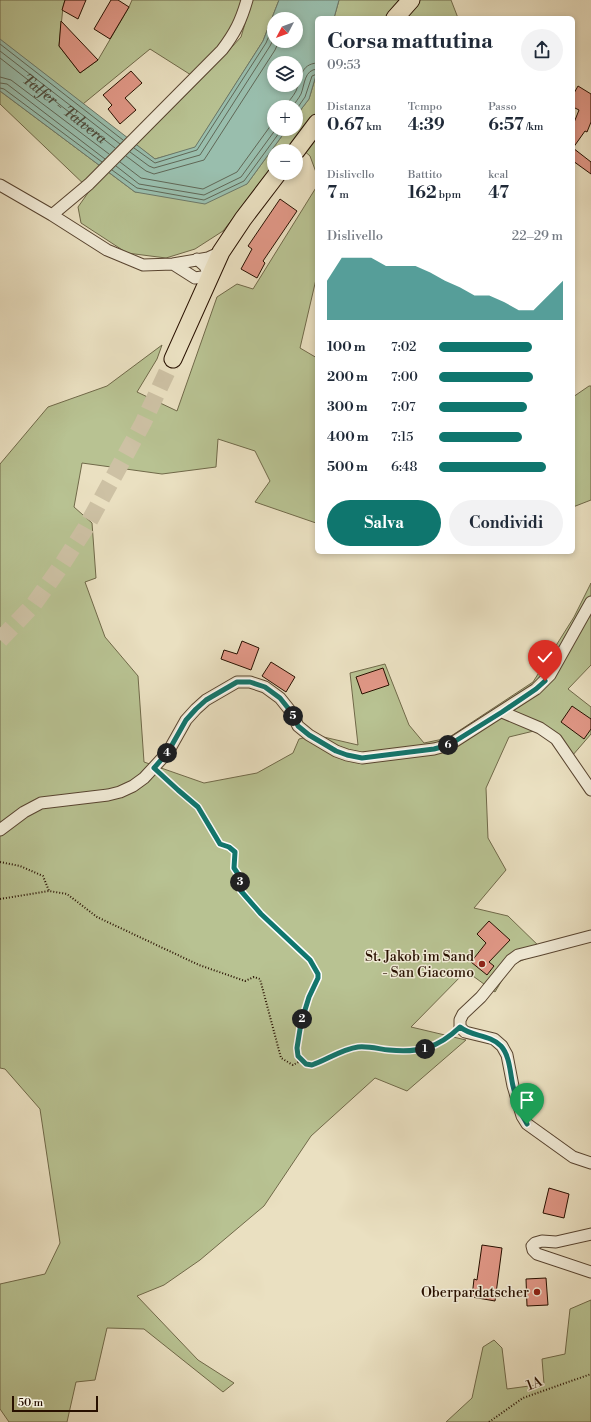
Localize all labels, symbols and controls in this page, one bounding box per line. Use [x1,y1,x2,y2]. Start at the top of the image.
north arrow [267,12,303,48]
map controls [267,12,303,180]
text: Corsa mattutina [327,28,493,55]
button: share [521,29,563,71]
button: layers [267,56,303,92]
text: 09:53 [327,57,361,73]
water label: Talfer - Talvera [18,70,111,148]
button: + [267,100,303,136]
text: Distanza [327,100,371,114]
text: Tempo [408,100,442,114]
text: Passo [488,100,517,114]
text: 0.67 [327,114,364,136]
text: 4:39 [408,114,445,136]
text: 6:57 [488,114,524,136]
text: km [364,120,382,134]
text: /km [524,120,543,134]
button: − [267,144,303,180]
text: Dislivello [327,168,374,182]
text: Battito [408,168,442,182]
text: kcal [488,168,508,182]
text: 7 [327,182,337,204]
text: 162 [408,182,437,204]
text: 47 [488,182,509,204]
text: m [337,188,349,202]
text: bpm [437,188,461,202]
text: Dislivello [327,228,383,244]
text: 22–29 m [512,228,563,244]
text: 100 m [327,339,366,355]
text: 7:02 [391,339,416,355]
text: 200 m [327,369,368,385]
text: 7:00 [391,369,418,385]
text: 300 m [327,399,368,415]
text: 7:07 [391,399,416,415]
text: 400 m [327,429,369,445]
text: 7:15 [391,429,413,445]
text: 500 m [327,459,368,475]
text: 6:48 [391,459,418,475]
button: Salva [327,500,441,546]
button: Condividi [449,500,563,546]
pin [528,640,562,681]
icon: check [534,646,556,668]
pin: 5 [283,706,303,726]
text: 5 [290,709,296,723]
pin: 6 [438,735,458,755]
text: 6 [445,738,451,752]
pin: 4 [157,743,177,763]
text: 4 [163,746,171,760]
pin: 3 [230,872,250,892]
text: 3 [237,875,243,889]
place label: St. Jakob im Sand - San Giacomo [365,948,474,982]
marker: St. Jakob im Sand - San Giacomo [477,959,487,969]
pin: 2 [292,1009,312,1029]
text: 2 [299,1012,305,1026]
pin: 1 [415,1039,435,1059]
text: 1 [422,1042,428,1056]
pin [510,1083,544,1124]
icon: arrive [516,1089,538,1111]
place label: Oberpardatscher [421,1284,529,1302]
marker: Oberpardatscher [532,1287,542,1297]
street label: 1A [524,1373,545,1395]
scale bar [12,1394,98,1413]
text: 50 m [18,1396,43,1410]

